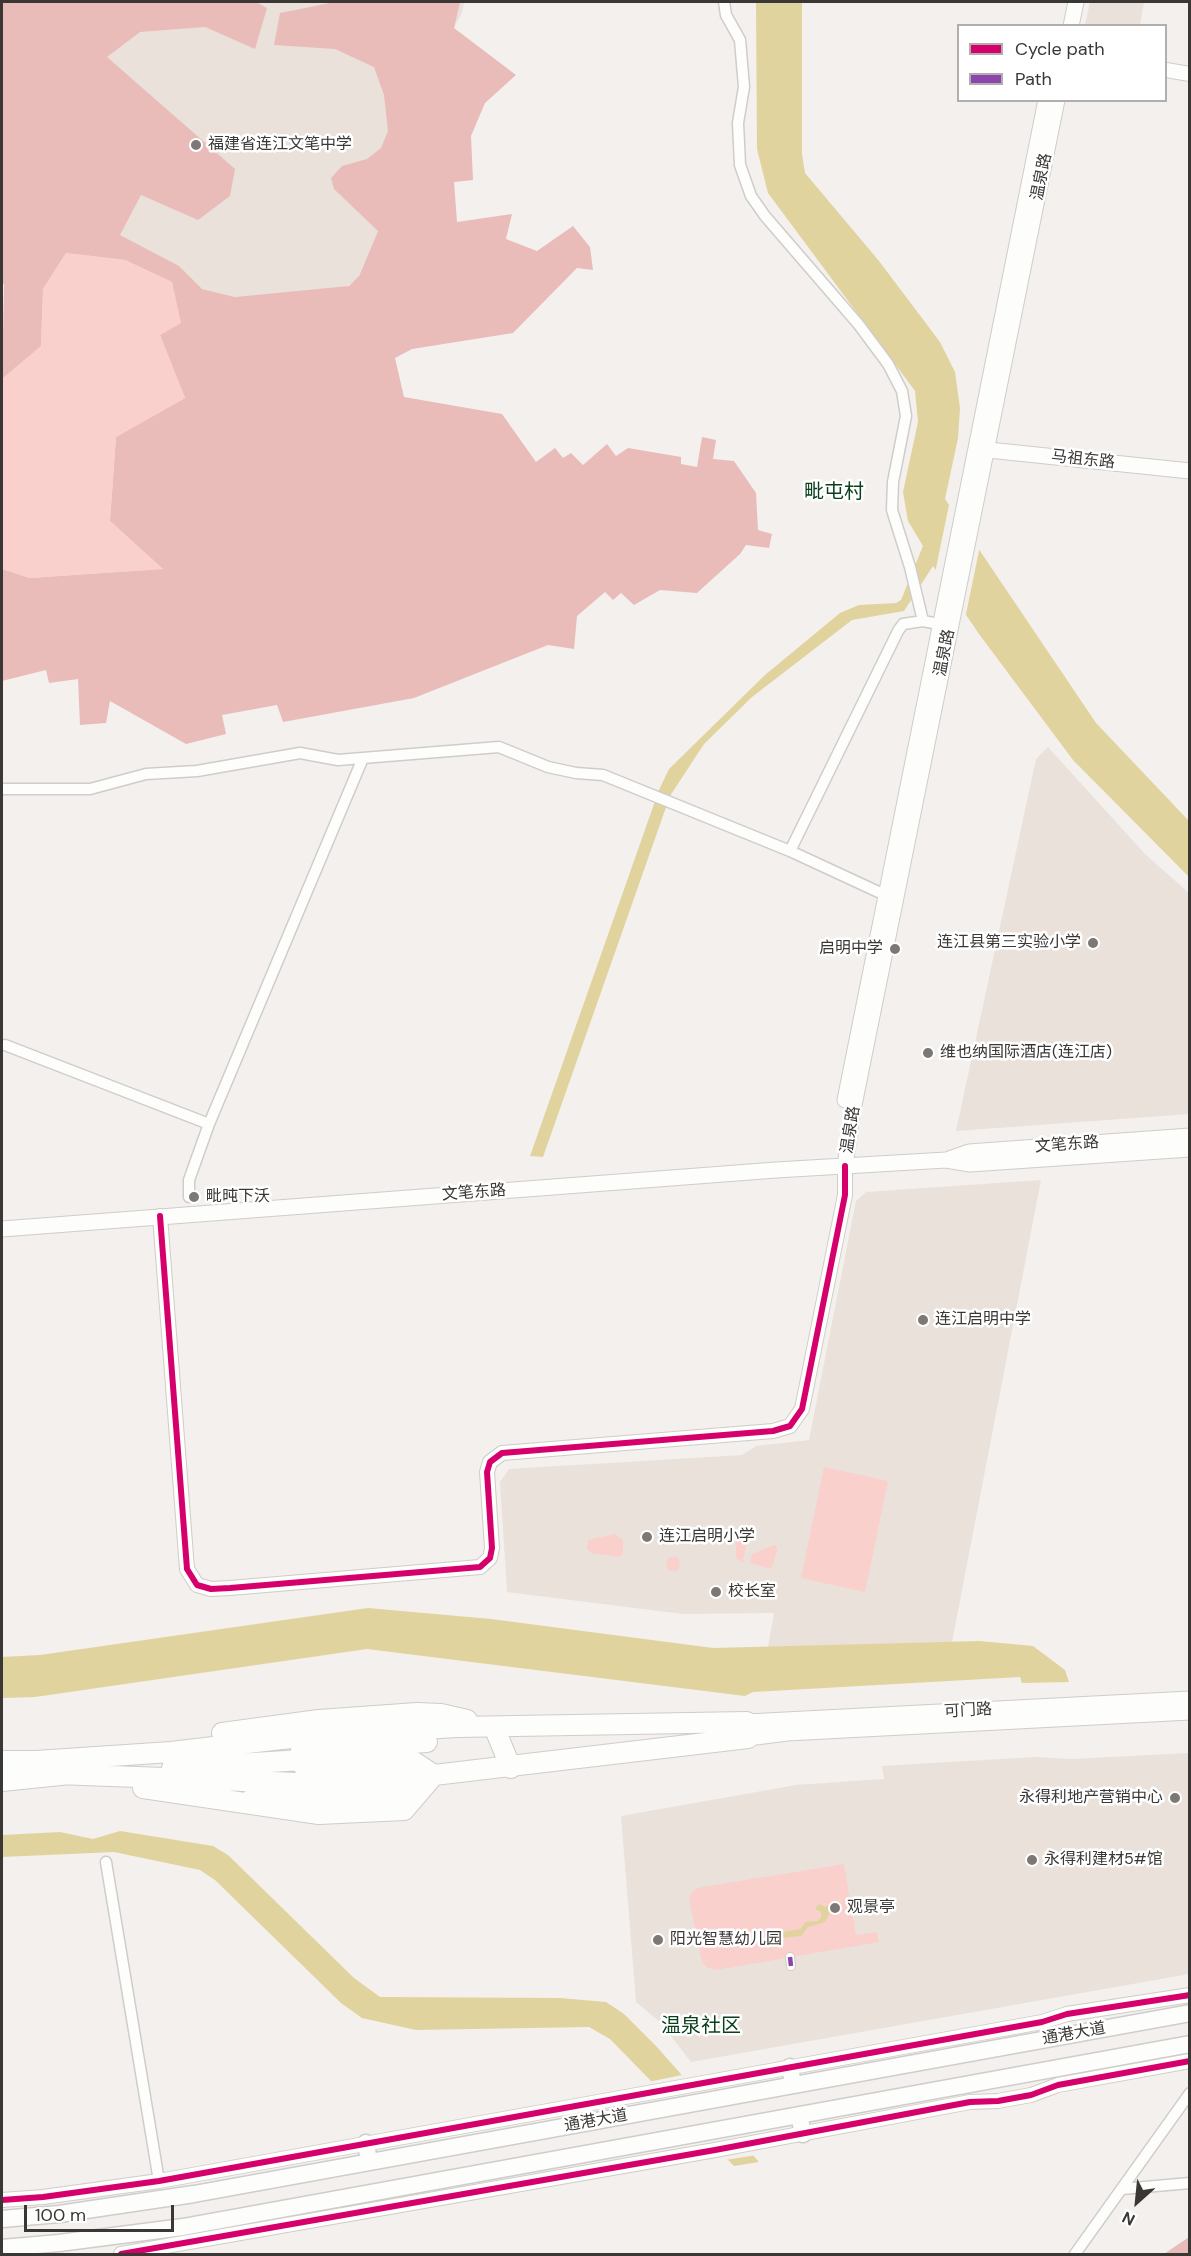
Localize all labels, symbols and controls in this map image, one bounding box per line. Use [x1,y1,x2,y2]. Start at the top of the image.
legend [957,24,1167,102]
text: Cycle path [1015,37,1105,61]
text: Path [1015,67,1052,91]
place label: 福建省连江文笔中学 [208,135,352,155]
marker: 福建省连江文笔中学 [189,138,203,152]
street label: 温泉路 [1028,152,1056,202]
street label: 马祖东路 [1050,447,1116,473]
district label: 毗屯村 [804,481,864,505]
street label: 温泉路 [931,628,959,678]
place label: 连江县第三实验小学 [937,933,1081,953]
marker: 连江县第三实验小学 [1086,936,1100,950]
place label: 启明中学 [819,939,883,959]
marker: 启明中学 [888,942,902,956]
place label: 维也纳国际酒店(连江店) [940,1043,1112,1063]
marker: 维也纳国际酒店(连江店) [921,1046,935,1060]
street label: 温泉路 [838,1105,864,1155]
street label: 文笔东路 [1034,1133,1100,1157]
street label: 文笔东路 [441,1181,507,1205]
place label: 毗旽下沃 [206,1187,270,1207]
marker: 毗旽下沃 [187,1190,201,1204]
place label: 连江启明中学 [935,1310,1031,1330]
marker: 连江启明中学 [916,1313,930,1327]
place label: 连江启明小学 [659,1527,755,1547]
marker: 连江启明小学 [640,1530,654,1544]
place label: 校长室 [728,1582,776,1602]
marker: 校长室 [709,1585,723,1599]
street label: 可门路 [944,1700,992,1722]
place label: 永得利地产营销中心 [1019,1788,1163,1808]
marker: 永得利地产营销中心 [1168,1791,1182,1805]
place label: 永得利建材5#馆 [1044,1850,1163,1870]
marker: 永得利建材5#馆 [1025,1853,1039,1867]
place label: 观景亭 [847,1898,895,1918]
marker: 观景亭 [828,1901,842,1915]
place label: 阳光智慧幼儿园 [670,1930,782,1950]
marker: 阳光智慧幼儿园 [651,1933,665,1947]
district label: 温泉社区 [661,2015,741,2039]
street label: 通港大道 [1041,2019,1107,2049]
street label: 通港大道 [563,2106,629,2136]
north arrow [1107,2172,1167,2232]
scale bar [27,2193,177,2231]
text: 100 m [35,2203,86,2227]
text: N [1119,2206,1139,2230]

